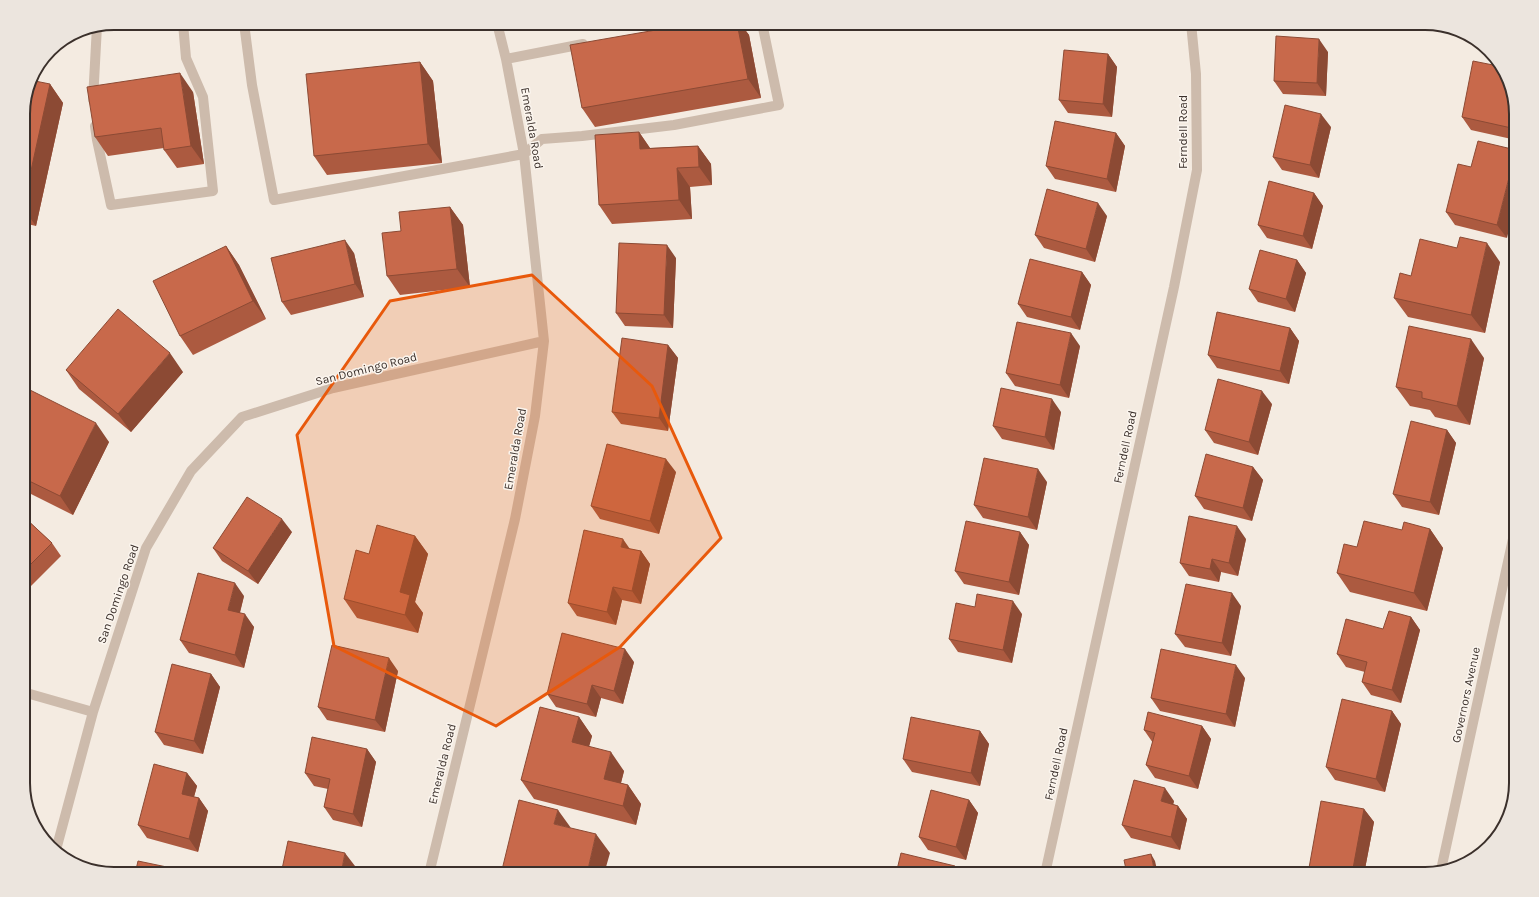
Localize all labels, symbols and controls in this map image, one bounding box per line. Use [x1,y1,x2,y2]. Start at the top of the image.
street label: Emeralda Road [518,86,546,170]
street label: Ferndell Road [1176,95,1190,169]
street label: San Domingo Road [314,350,418,388]
street label: Emeralda Road [501,407,529,491]
street label: Ferndell Road [1110,409,1140,485]
street label: San Domingo Road [94,542,142,646]
street label: Governors Avenue [1449,646,1483,744]
street label: Emeralda Road [425,722,459,806]
street label: Ferndell Road [1041,726,1071,802]

